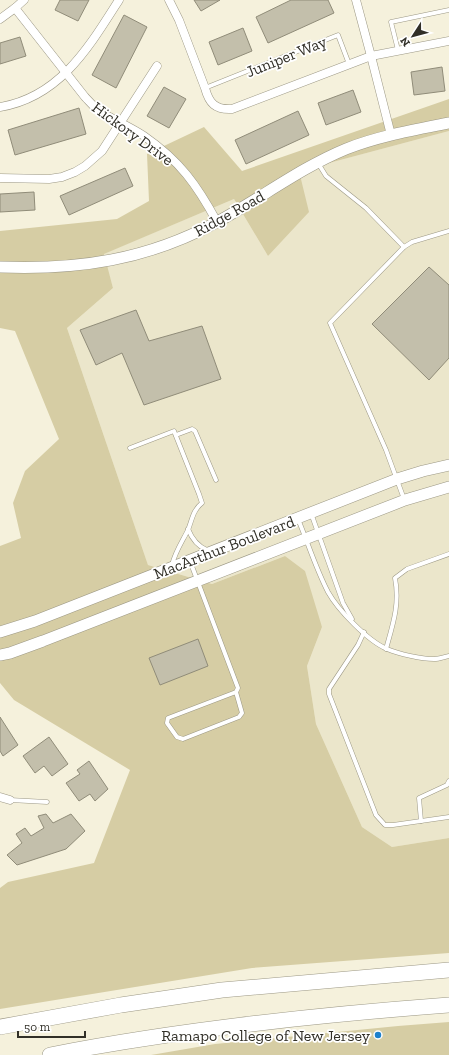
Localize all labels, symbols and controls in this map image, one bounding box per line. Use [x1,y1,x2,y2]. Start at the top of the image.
north arrow [393,16,433,56]
street label: Juniper Way [243,31,330,81]
text: N [397,34,413,49]
street label: Hickory Drive [88,97,177,169]
street label: Ridge Road [191,186,268,241]
street label: MacArthur Boulevard [151,512,298,583]
scale bar [18,1013,85,1039]
text: 50 m [24,1020,51,1034]
place label: Ramapo College of New Jersey [161,1026,371,1045]
marker: Ramapo College of New Jersey [373,1030,383,1040]

